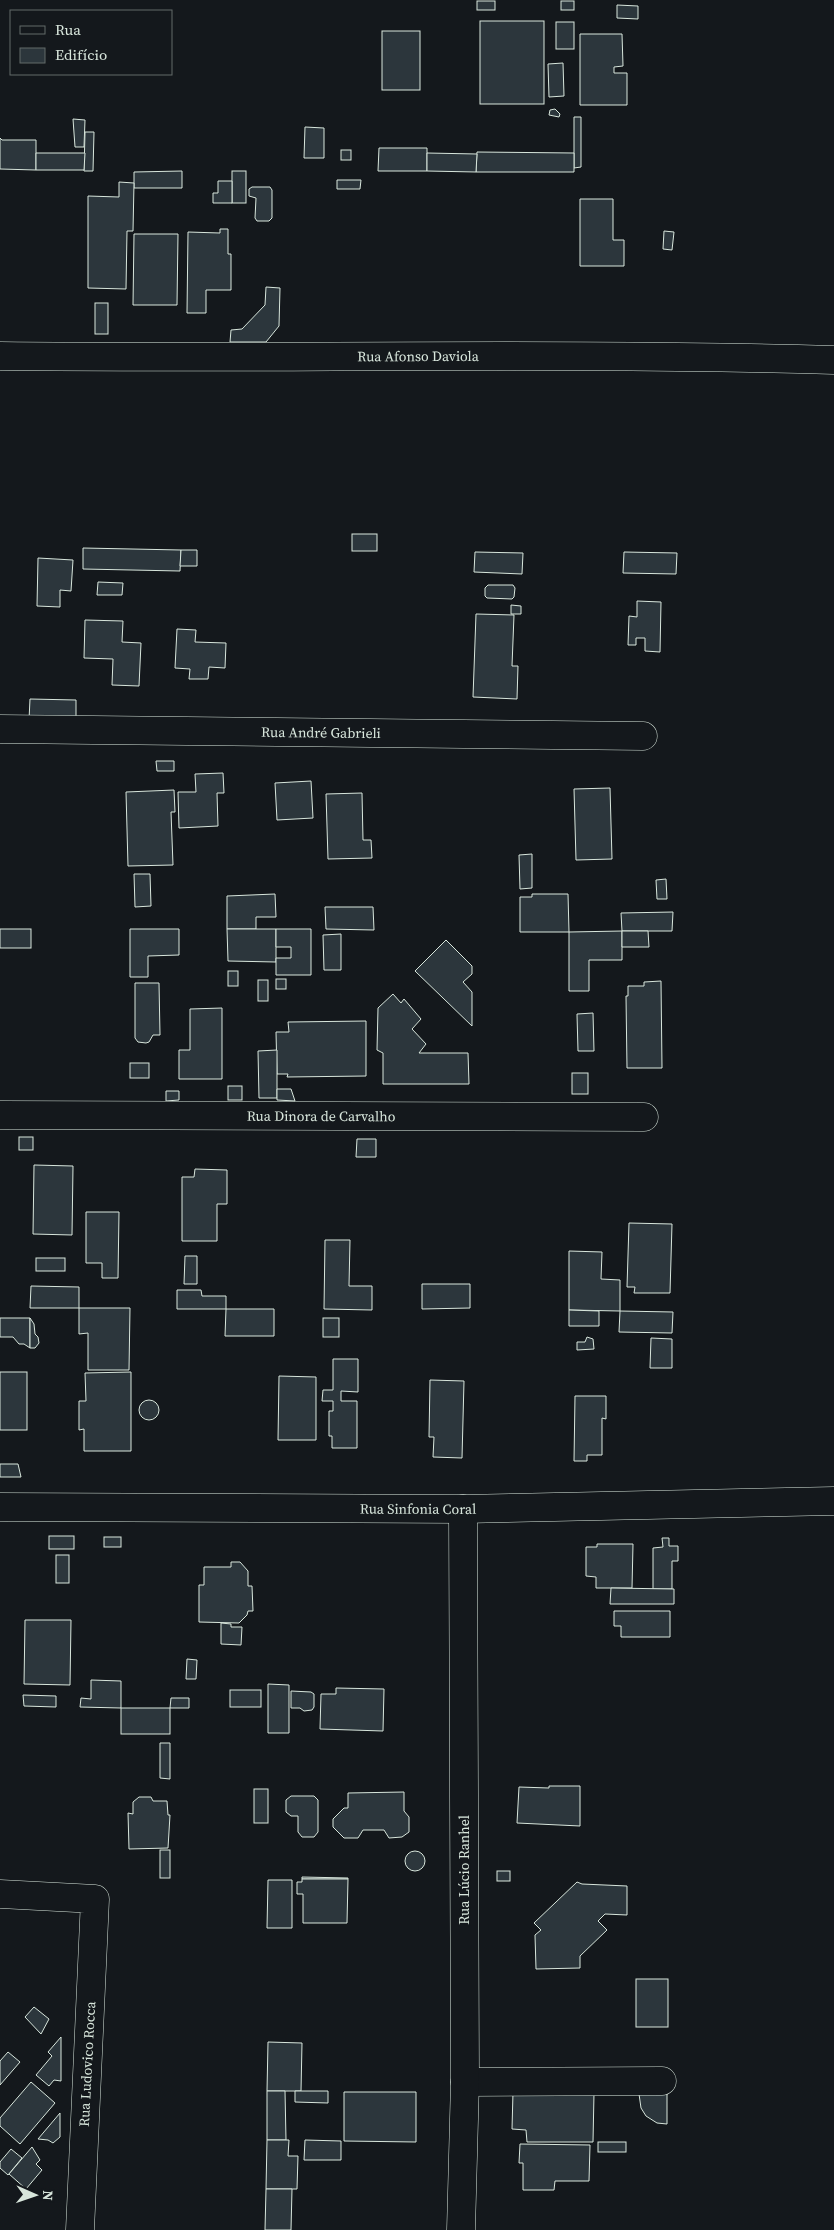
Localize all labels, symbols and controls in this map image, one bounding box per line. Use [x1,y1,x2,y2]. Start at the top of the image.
legend [10,10,172,75]
text: Rua [55,19,81,40]
text: Edifício [55,44,107,65]
street label: Rua Afonso Daviola [357,346,480,366]
street label: Rua André Gabrieli [261,722,381,743]
street label: Rua Dinora de Carvalho [247,1106,396,1126]
street label: Rua Sinfonia Coral [360,1499,476,1519]
street label: Rua Lúcio Ranhel [454,1815,474,1925]
street label: Rua Ludovico Rocca [74,2000,100,2127]
north arrow [10,2170,60,2220]
text: N [38,2190,58,2201]

